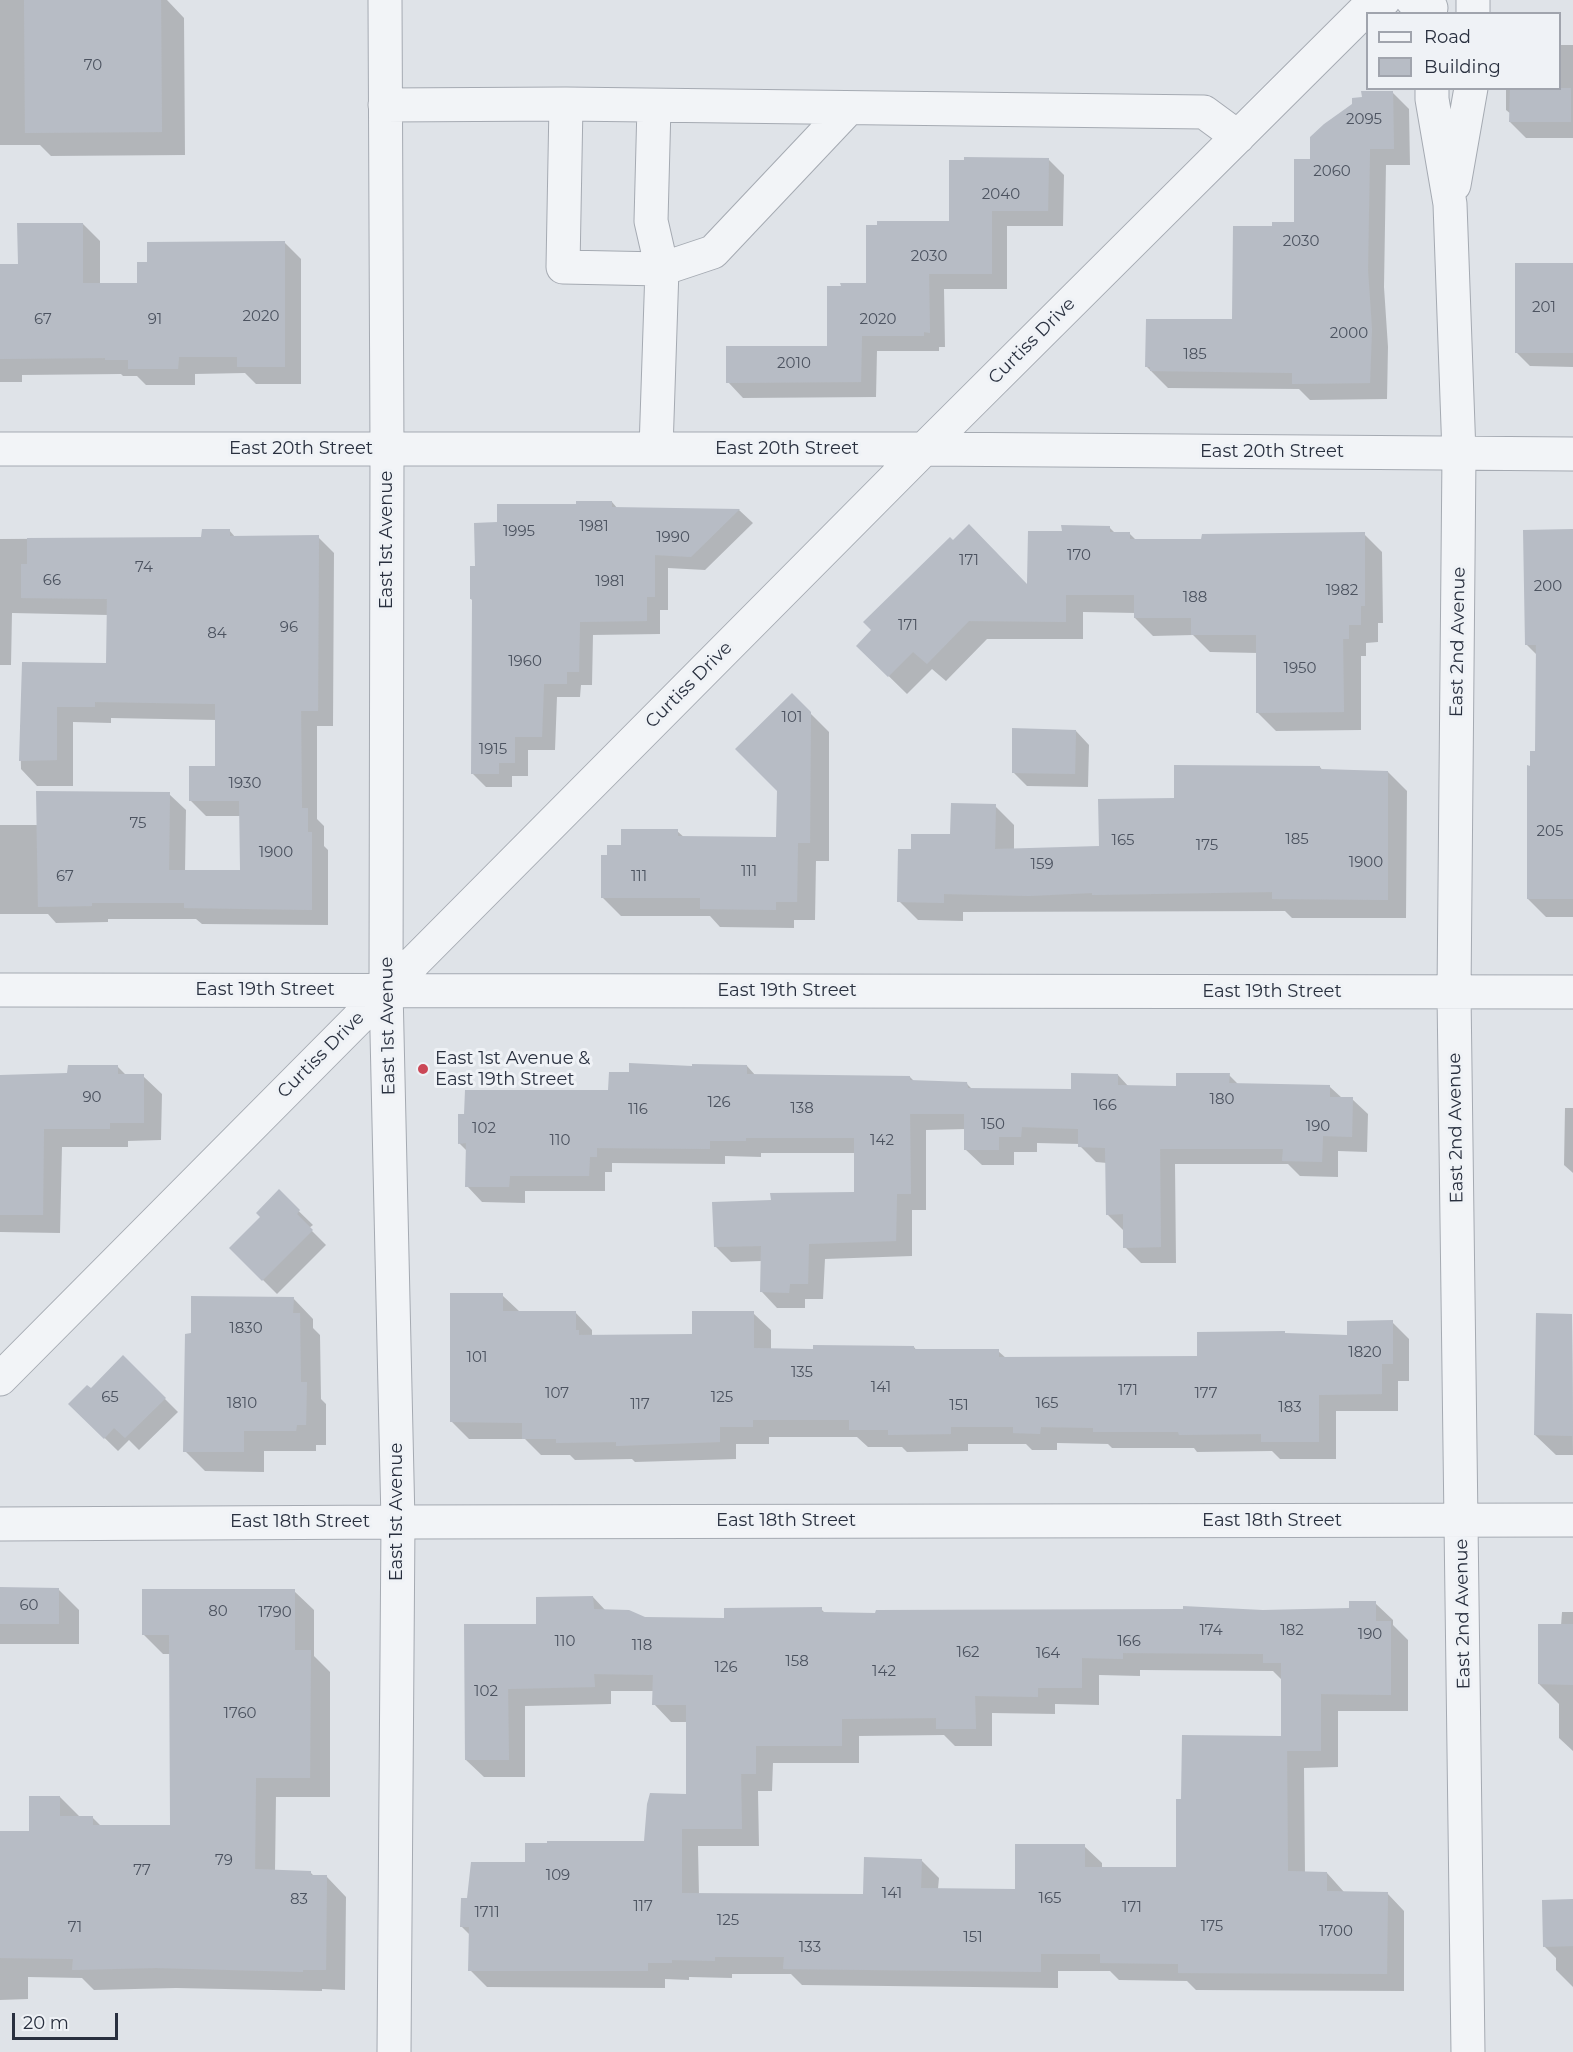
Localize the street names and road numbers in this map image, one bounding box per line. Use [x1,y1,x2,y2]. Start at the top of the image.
street label: Curtiss Drive [984,293,1080,389]
street label: East 20th Street [229,438,373,460]
street label: East 20th Street [715,438,859,460]
street label: East 20th Street [1200,441,1344,463]
street label: East 1st Avenue [376,471,398,609]
street label: East 2nd Avenue [1446,567,1470,717]
street label: Curtiss Drive [641,637,737,733]
street label: East 1st Avenue [376,957,400,1095]
street label: East 19th Street [195,979,335,1001]
street label: East 19th Street [717,980,857,1002]
street label: East 19th Street [1202,981,1342,1003]
street label: Curtiss Drive [273,1007,369,1103]
street label: East 2nd Avenue [1444,1053,1468,1203]
street label: East 1st Avenue [386,1443,408,1581]
street label: East 18th Street [716,1510,856,1532]
street label: East 18th Street [1202,1510,1342,1532]
street label: East 18th Street [230,1511,370,1533]
street label: East 2nd Avenue [1451,1539,1475,1689]

